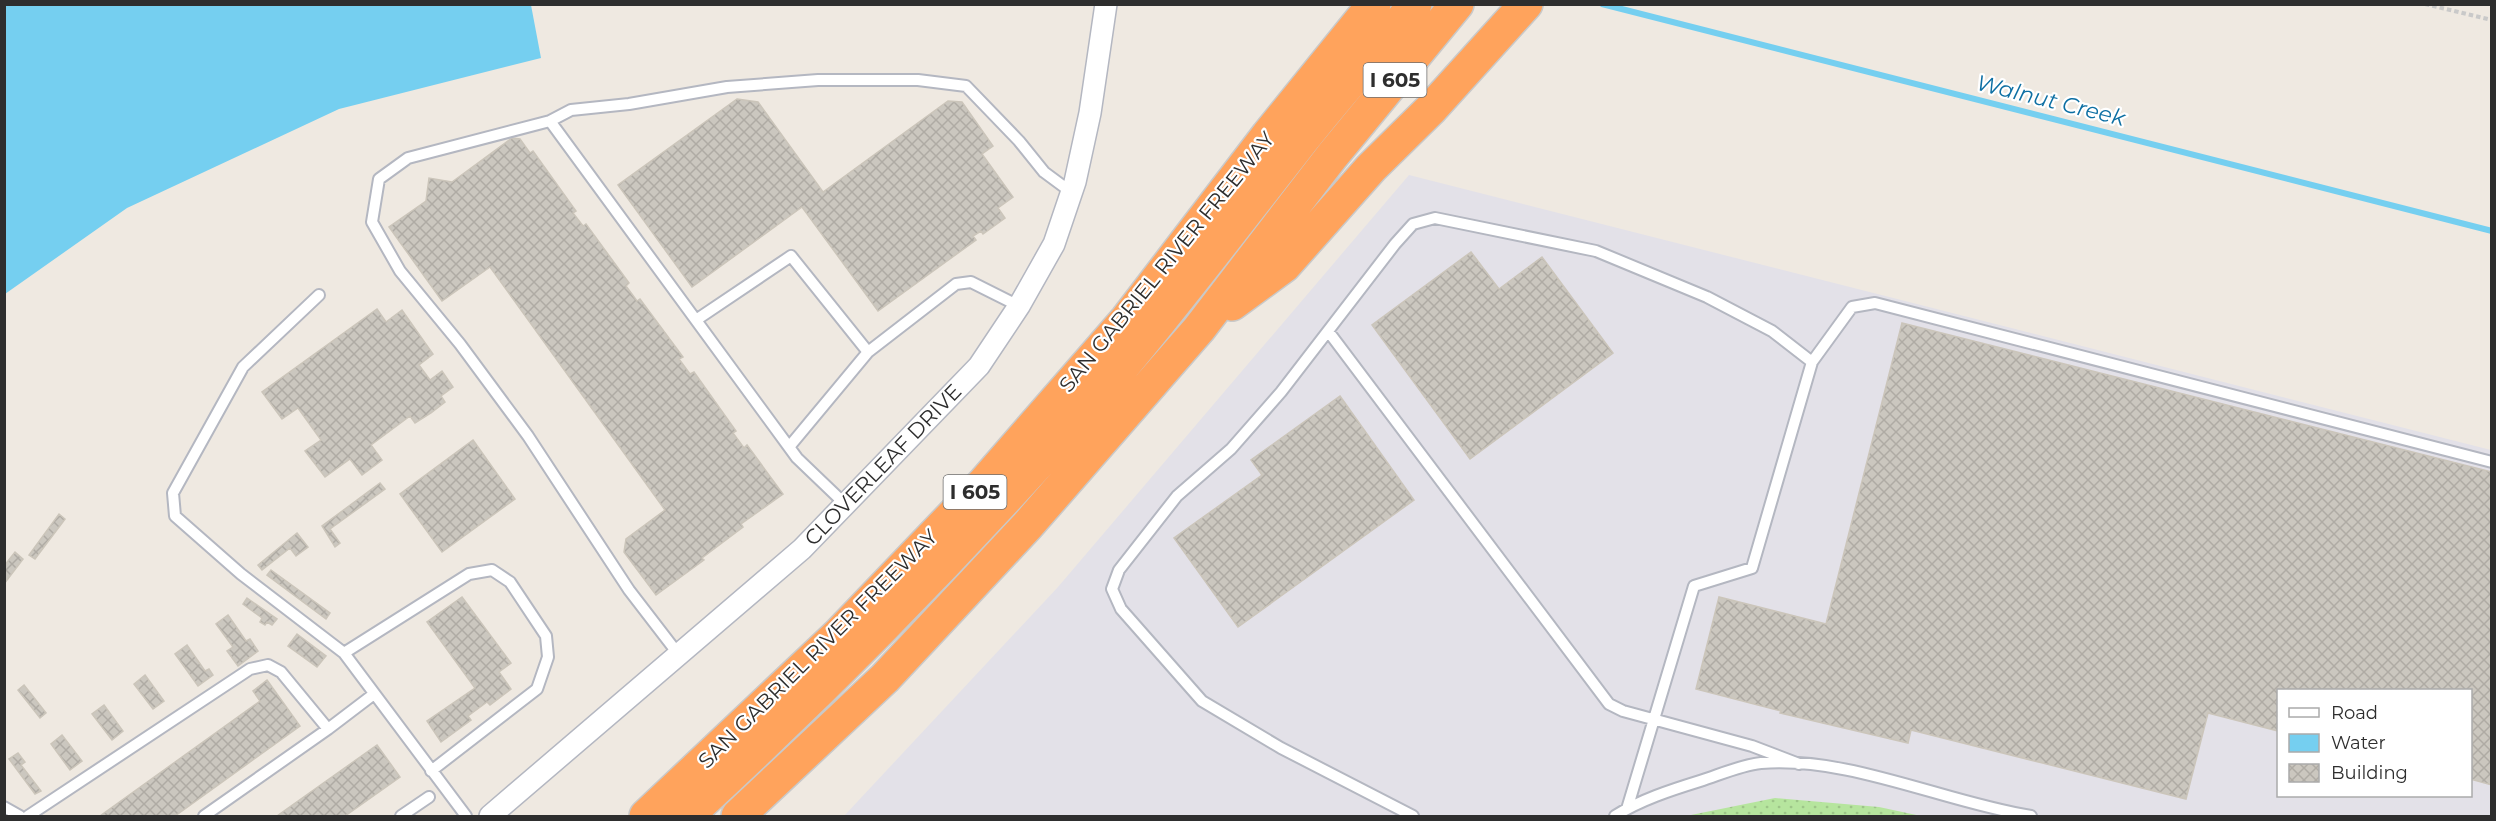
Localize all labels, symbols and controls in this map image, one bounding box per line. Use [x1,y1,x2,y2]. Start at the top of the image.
road number: I 605 [1364,63,1426,97]
water label: Walnut Creek [1974,69,2129,132]
street label: SAN GABRIEL RIVER FREEWAY [1054,126,1280,397]
street label: CLOVERLEAF DRIVE [799,379,966,551]
road number: I 605 [944,475,1006,509]
street label: SAN GABRIEL RIVER FREEWAY [693,523,943,773]
legend [2277,689,2472,797]
text: Road [2331,702,2378,724]
text: Water [2331,732,2386,754]
text: Building [2331,762,2408,784]

